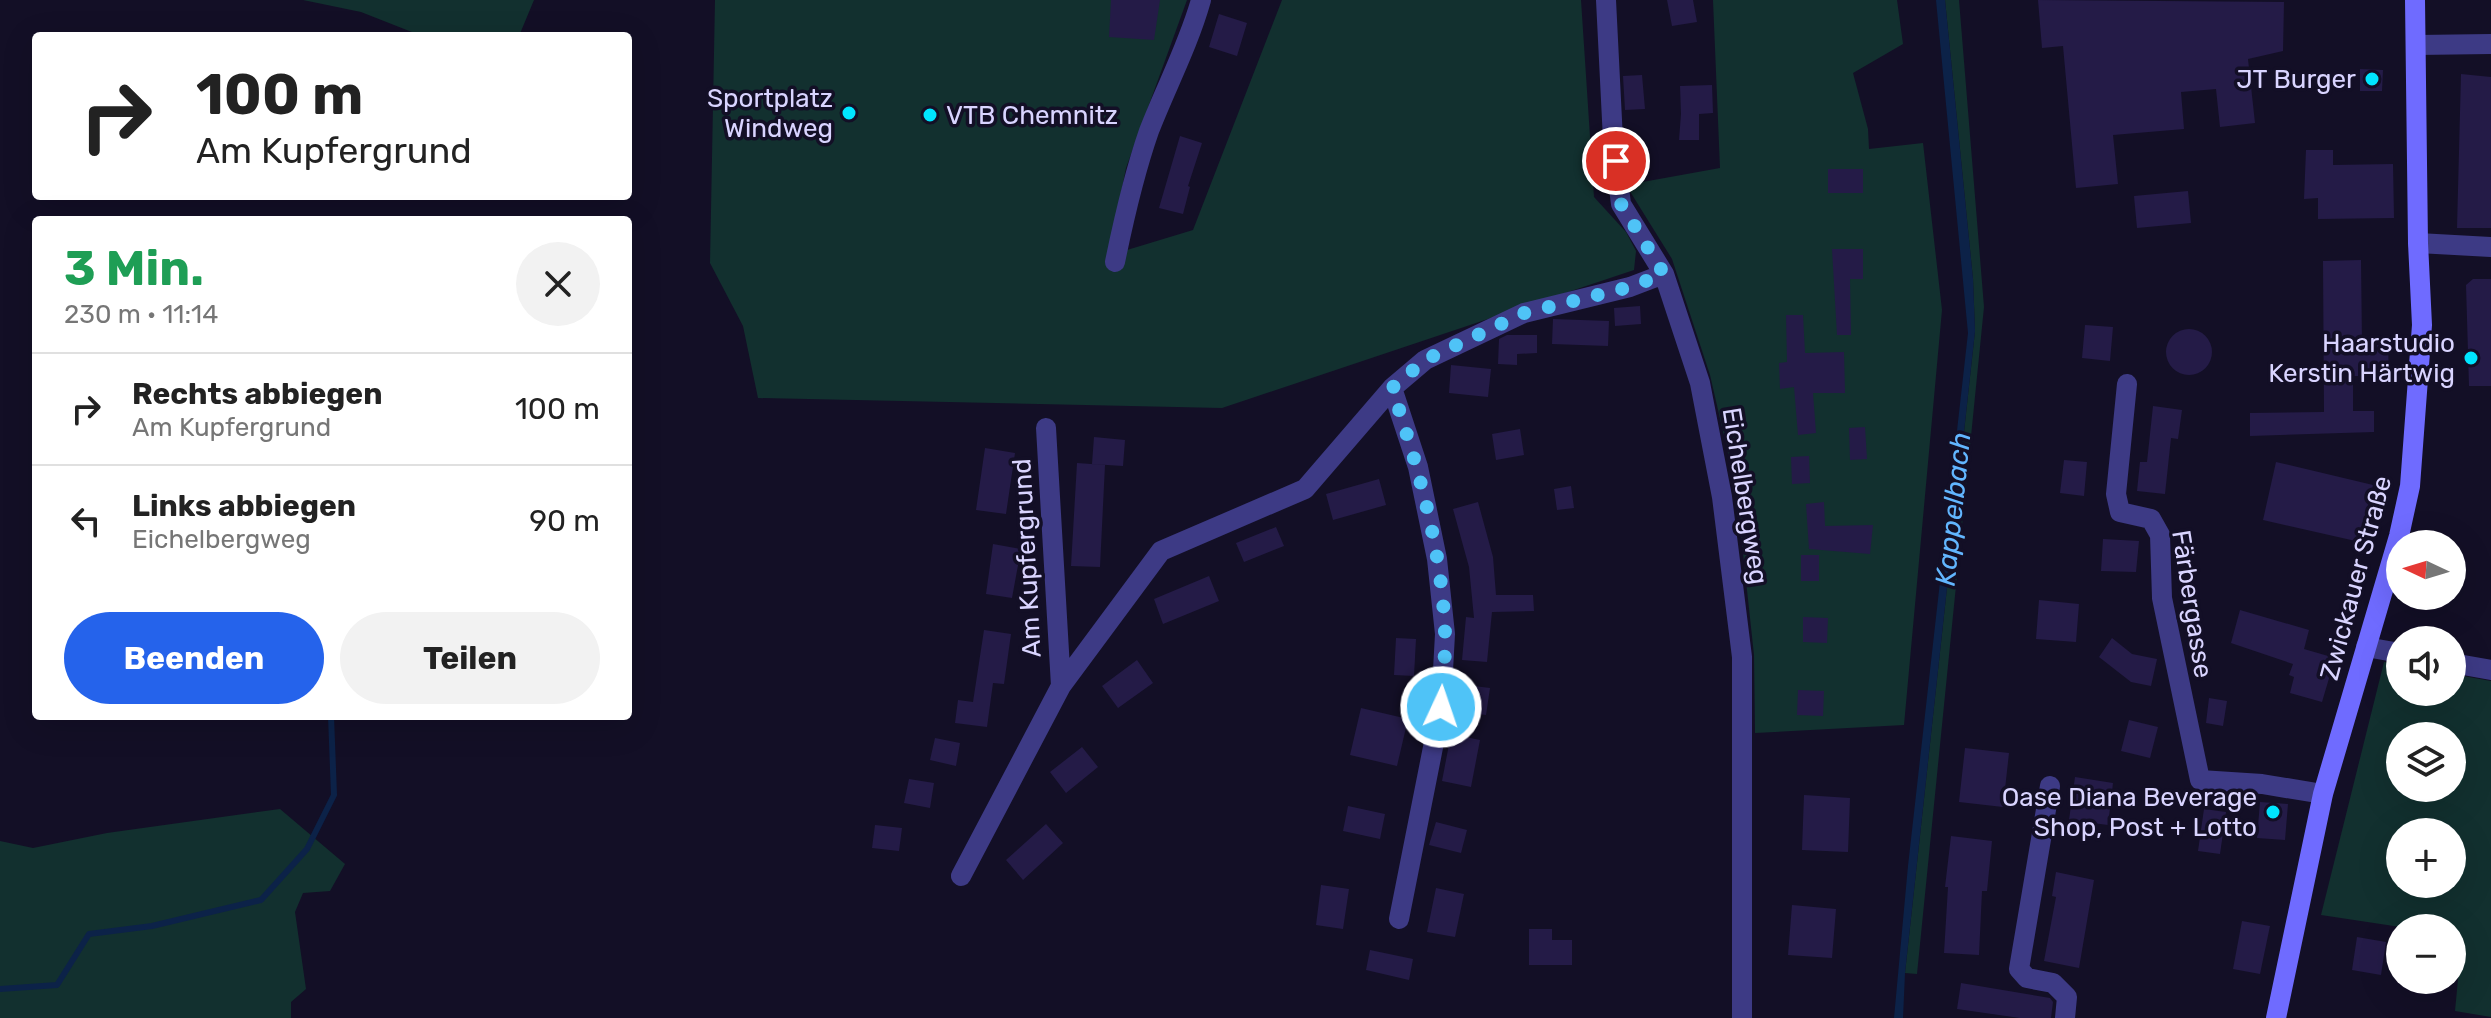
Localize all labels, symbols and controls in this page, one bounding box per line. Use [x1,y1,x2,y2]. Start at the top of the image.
text: 100 m [196,62,363,128]
icon: right [64,64,168,168]
place label: JT Burger [2236,64,2356,95]
marker: JT Burger [2363,70,2381,88]
place label: Sportplatz Windweg [707,83,833,144]
place label: VTB Chemnitz [946,100,1118,131]
marker: Sportplatz Windweg [840,104,858,122]
marker: VTB Chemnitz [921,106,939,124]
pin [1582,127,1650,195]
text: Am Kupfergrund [196,129,472,172]
icon: arrive [1594,139,1638,183]
text: 3 Min. [64,240,204,297]
button: close [516,242,600,326]
text: 230 m · 11:14 [64,299,218,330]
place label: Haarstudio Kerstin Härtwig [2268,328,2455,389]
marker: Haarstudio Kerstin Härtwig [2462,349,2480,367]
text: Rechts abbiegen [132,376,382,412]
icon: right [64,387,108,431]
text: 100 m [515,391,600,427]
street label: Eichelbergweg [1716,405,1774,587]
text: Am Kupfergrund [132,412,331,443]
water label: Kappelbach [1929,431,1977,587]
street label: Am Kupfergrund [1006,458,1048,658]
street label: Zwickauer Straße [2314,472,2398,684]
text: Links abbiegen [132,488,356,524]
icon: left [64,499,108,543]
text: 90 m [529,503,600,539]
text: Eichelbergweg [132,524,311,555]
street label: Färbergasse [2165,528,2219,680]
north arrow [2386,530,2466,610]
map controls [2386,530,2466,994]
button: Beenden [64,612,324,704]
button: Teilen [340,612,600,704]
button: sound [2386,626,2466,706]
position arrow [1399,665,1483,749]
button: layers [2386,722,2466,802]
place label: Oase Diana Beverage Shop, Post + Lotto [2002,782,2257,843]
marker: Oase Diana Beverage Shop, Post + Lotto [2264,803,2282,821]
button: + [2386,818,2466,898]
button: − [2386,914,2466,994]

